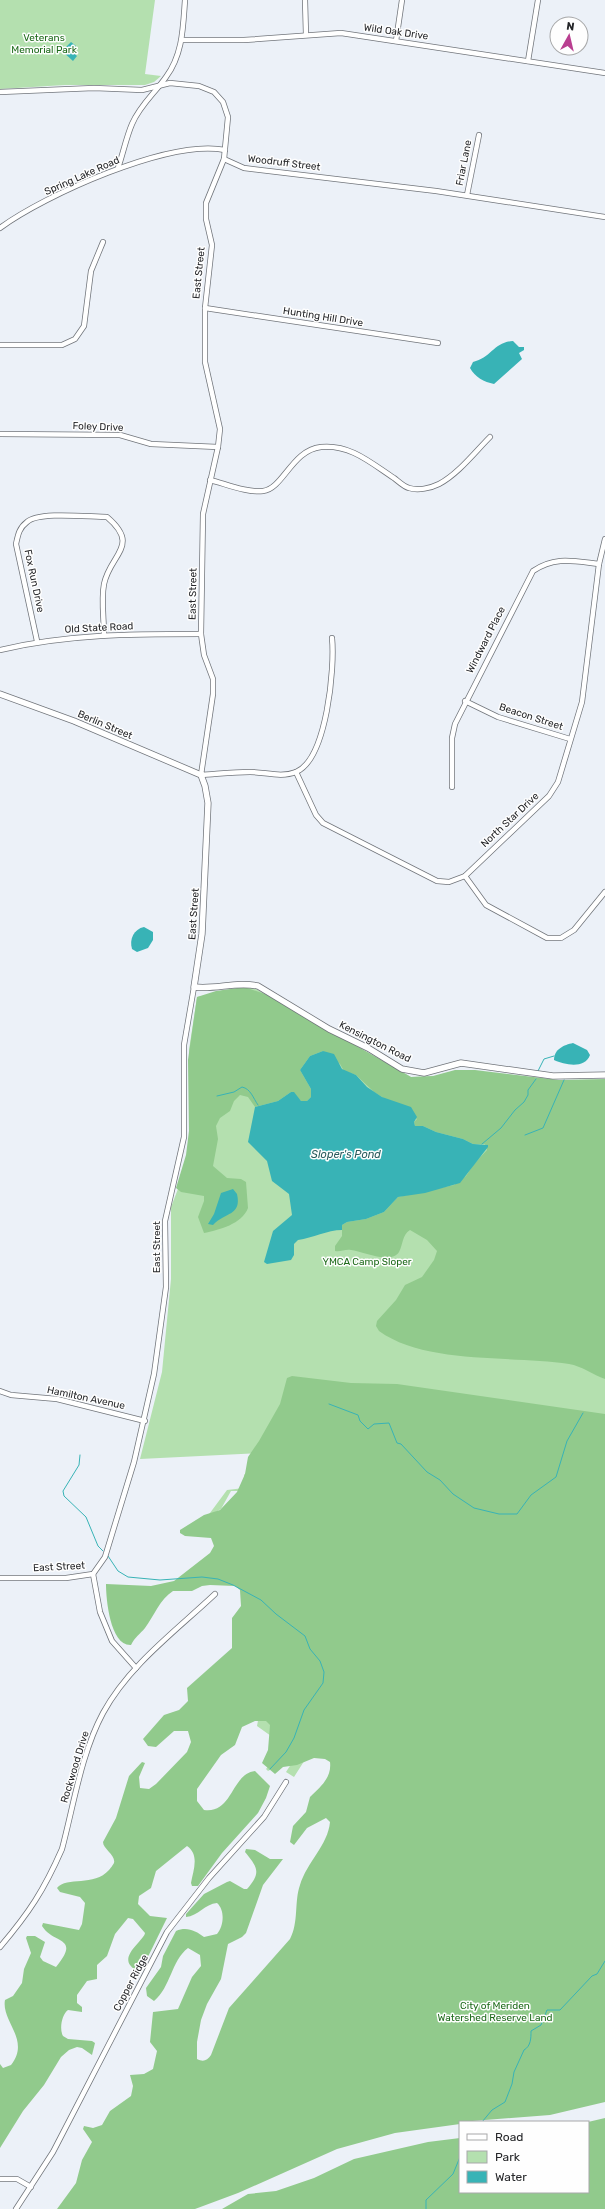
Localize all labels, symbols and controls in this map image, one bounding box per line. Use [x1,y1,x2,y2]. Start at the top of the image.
north arrow [549,16,589,56]
text: N [565,20,575,34]
street label: Wild Oak Drive [363,22,429,43]
park label: Veterans Memorial Park [11,32,78,56]
street label: Friar Lane [454,139,474,187]
street label: Woodruff Street [247,153,321,173]
street label: Spring Lake Road [43,154,121,198]
street label: East Street [190,246,208,299]
street label: Hunting Hill Drive [282,305,364,329]
street label: Foley Drive [72,420,124,434]
street label: Fox Run Drive [21,548,47,614]
street label: East Street [187,568,199,620]
street label: Windward Place [464,604,508,675]
street label: Old State Road [64,620,134,636]
street label: Beacon Street [498,701,565,733]
street label: Berlin Street [76,708,134,742]
street label: North Star Drive [479,790,542,850]
street label: East Street [186,888,202,940]
street label: Kensington Road [337,1019,413,1065]
water label: Sloper's Pond [311,1148,381,1161]
street label: East Street [151,1221,163,1273]
park label: YMCA Camp Sloper [322,1256,412,1268]
street label: Hamilton Avenue [46,1384,126,1412]
street label: East Street [33,1560,85,1574]
street label: Rockwood Drive [58,1729,92,1804]
street label: Copper Ridge [111,1952,151,2013]
park label: City of Meriden Watershed Reserve Land [438,2000,553,2024]
legend [459,2121,589,2193]
text: Road [495,2130,523,2144]
text: Park [495,2150,521,2164]
text: Water [495,2170,527,2184]

